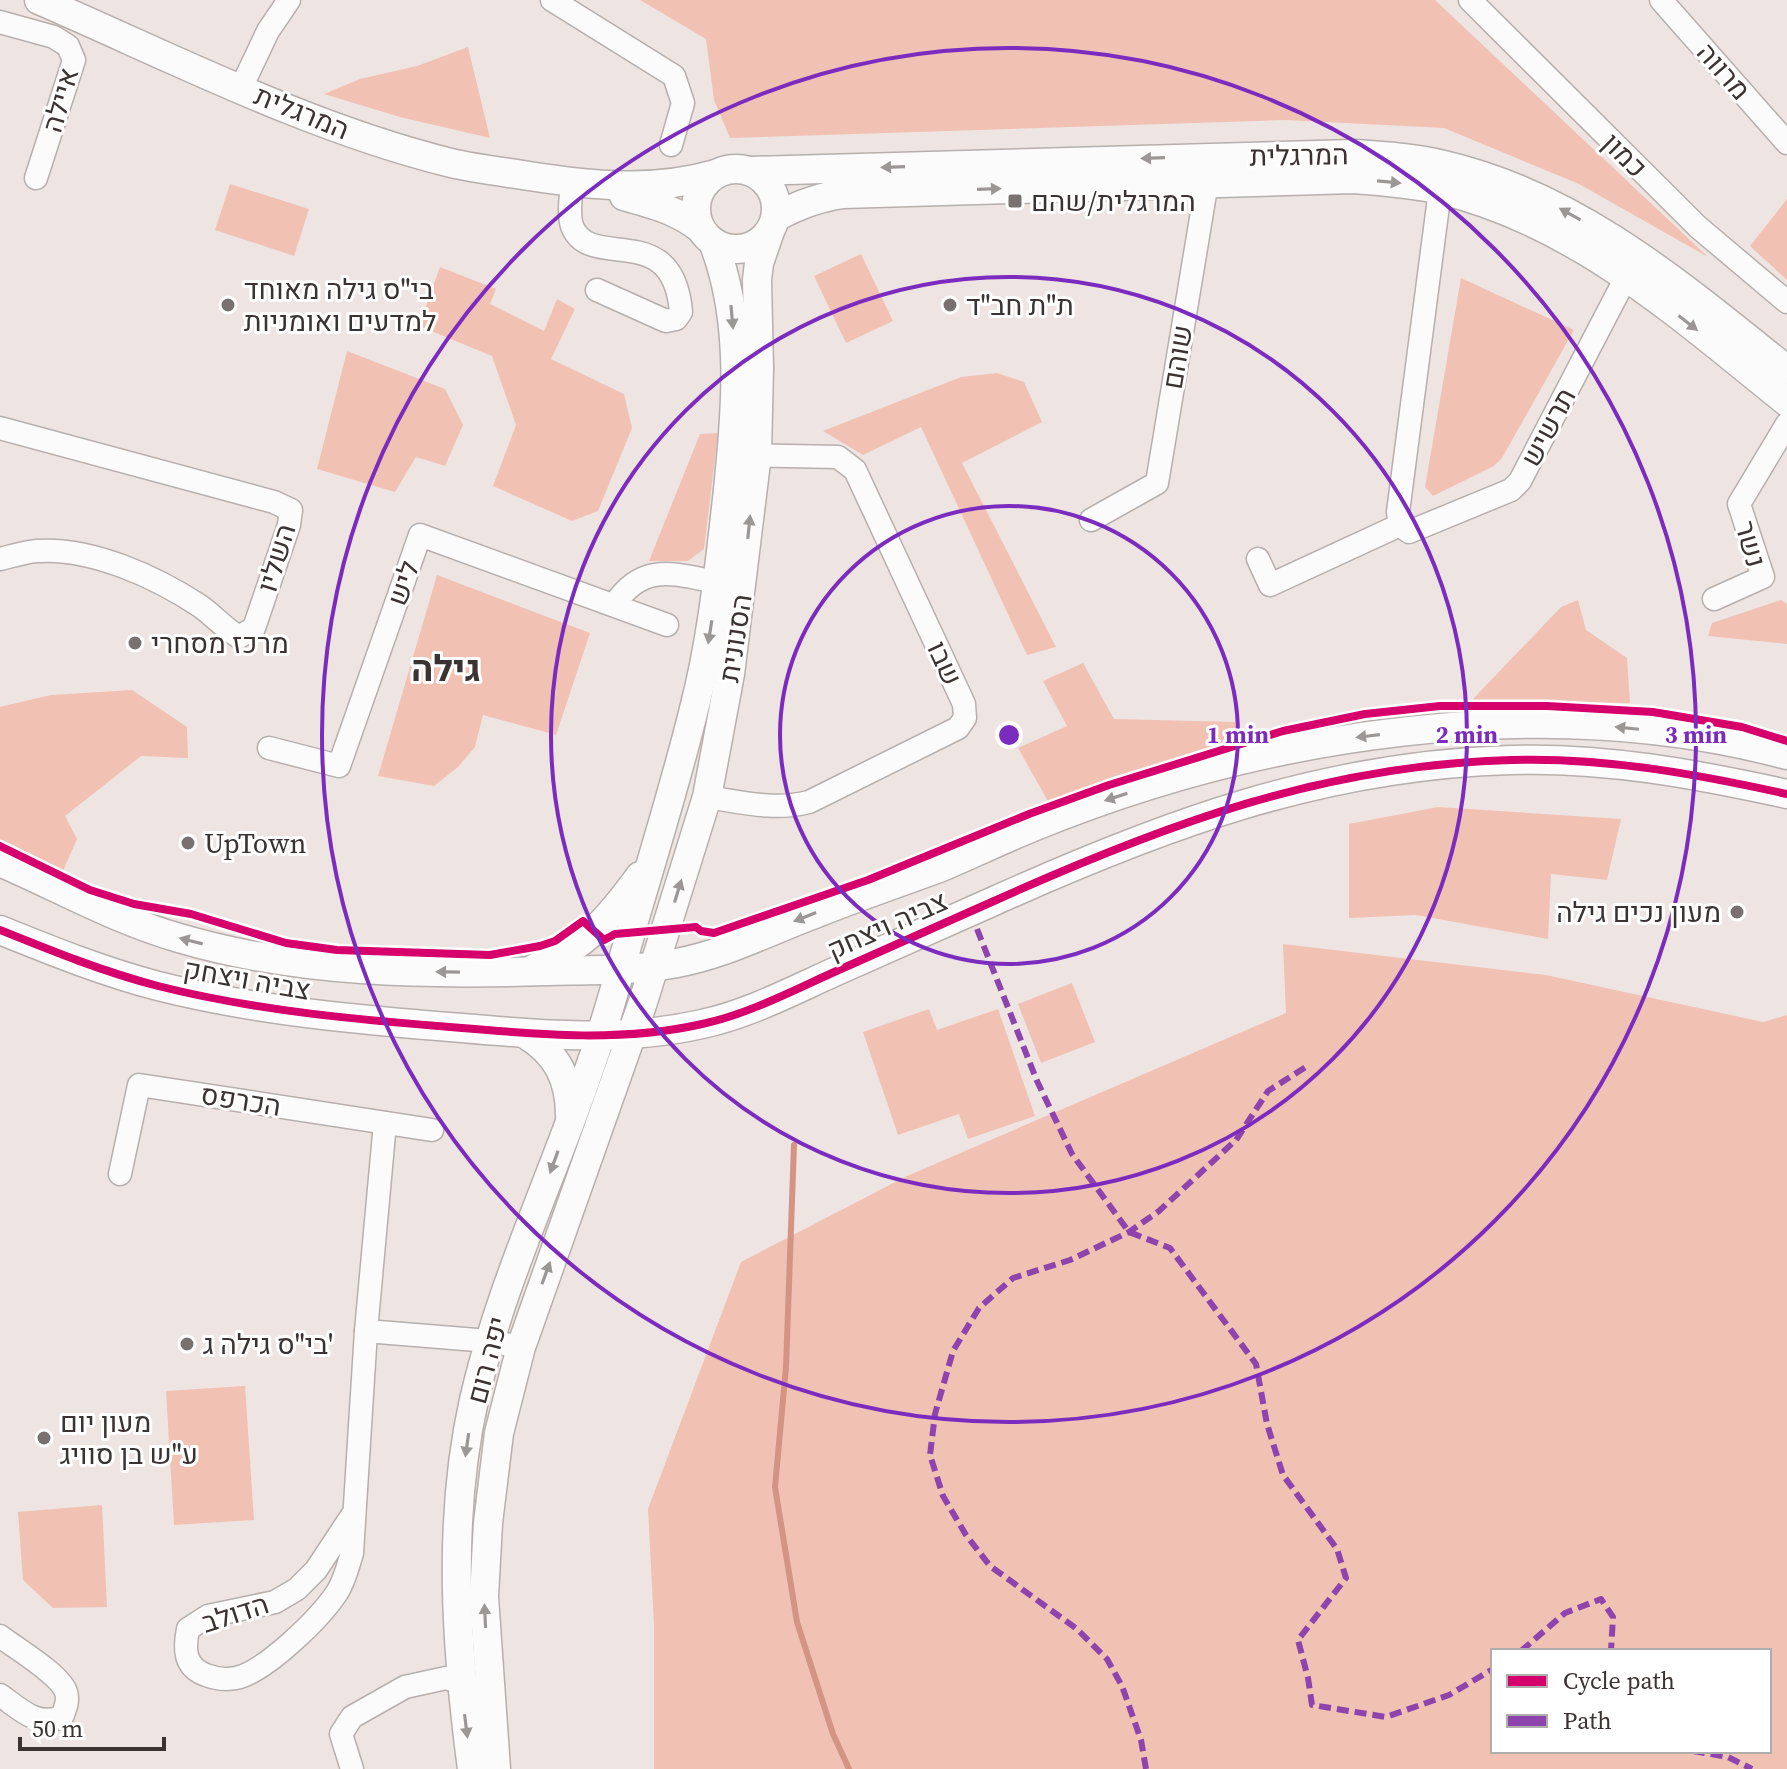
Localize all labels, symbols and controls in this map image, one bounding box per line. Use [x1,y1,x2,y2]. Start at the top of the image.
street label: מרווה [1689,34,1759,108]
street label: איילה [33,63,87,137]
street label: המרגלית [249,76,355,148]
street label: כמון [1594,124,1656,186]
street label: המרגלית [1249,135,1349,175]
one-way arrow [1140,151,1165,164]
one-way arrow [880,160,905,173]
one-way arrow [1377,175,1402,188]
one-way arrow [977,182,1002,195]
place label: המרגלית/שהם [1031,182,1196,220]
marker: המרגלית/שהם [1006,192,1024,210]
one-way arrow [1559,208,1582,221]
place label: בי"ס גילה מאוחד למדעים ואומניות [244,270,436,340]
place label: ת"ת חב"ד [966,286,1074,324]
marker: בי"ס גילה מאוחד למדעים ואומניות [219,296,237,314]
marker: ת"ת חב"ד [941,296,959,314]
one-way arrow [726,305,739,330]
one-way arrow [1678,315,1698,331]
street label: שוהם [1153,322,1201,392]
street label: תרשיש [1511,381,1585,473]
one-way arrow [743,514,756,539]
street label: נשר [1726,517,1776,571]
street label: השליו [248,519,304,597]
street label: ליש [378,556,428,610]
street label: הסנונית [709,591,761,685]
one-way arrow [703,619,716,644]
place label: מרכז מסחרי [151,624,289,662]
marker: מרכז מסחרי [126,634,144,652]
street label: שבו [918,634,972,692]
district label: גילה [411,644,481,693]
text: 1 min [1207,718,1269,751]
text: 2 min [1436,718,1498,751]
text: 3 min [1665,718,1727,751]
centre of rings [995,721,1023,749]
one-way arrow [1614,722,1639,735]
one-way arrow [1355,730,1380,743]
one-way arrow [1103,791,1127,804]
place label: UpTown [204,824,307,862]
marker: UpTown [179,834,197,852]
one-way arrow [672,879,685,903]
street label: צביה ויצחק [821,882,953,968]
place label: מעון נכים גילה [1556,893,1721,931]
marker: מעון נכים גילה [1728,903,1746,921]
one-way arrow [793,911,817,924]
one-way arrow [178,935,203,947]
street label: צביה ויצחק [181,949,313,1009]
one-way arrow [435,966,460,978]
street label: הכרפס [198,1075,284,1125]
one-way arrow [547,1150,560,1174]
one-way arrow [541,1261,553,1285]
street label: יפה רום [457,1312,517,1408]
place label: בי"ס גילה ג' [203,1325,333,1363]
marker: בי"ס גילה ג' [178,1335,196,1353]
place label: מעון יום ע"ש בן סוויג [60,1403,198,1473]
marker: מעון יום ע"ש בן סוויג [35,1429,53,1447]
one-way arrow [460,1433,473,1458]
street label: הדולב [197,1584,273,1642]
one-way arrow [479,1603,492,1628]
legend [1491,1649,1771,1753]
text: Cycle path [1563,1664,1675,1697]
scale bar [20,1701,164,1751]
text: Path [1563,1704,1612,1737]
text: 50 m [32,1712,83,1745]
one-way arrow [460,1713,473,1738]

